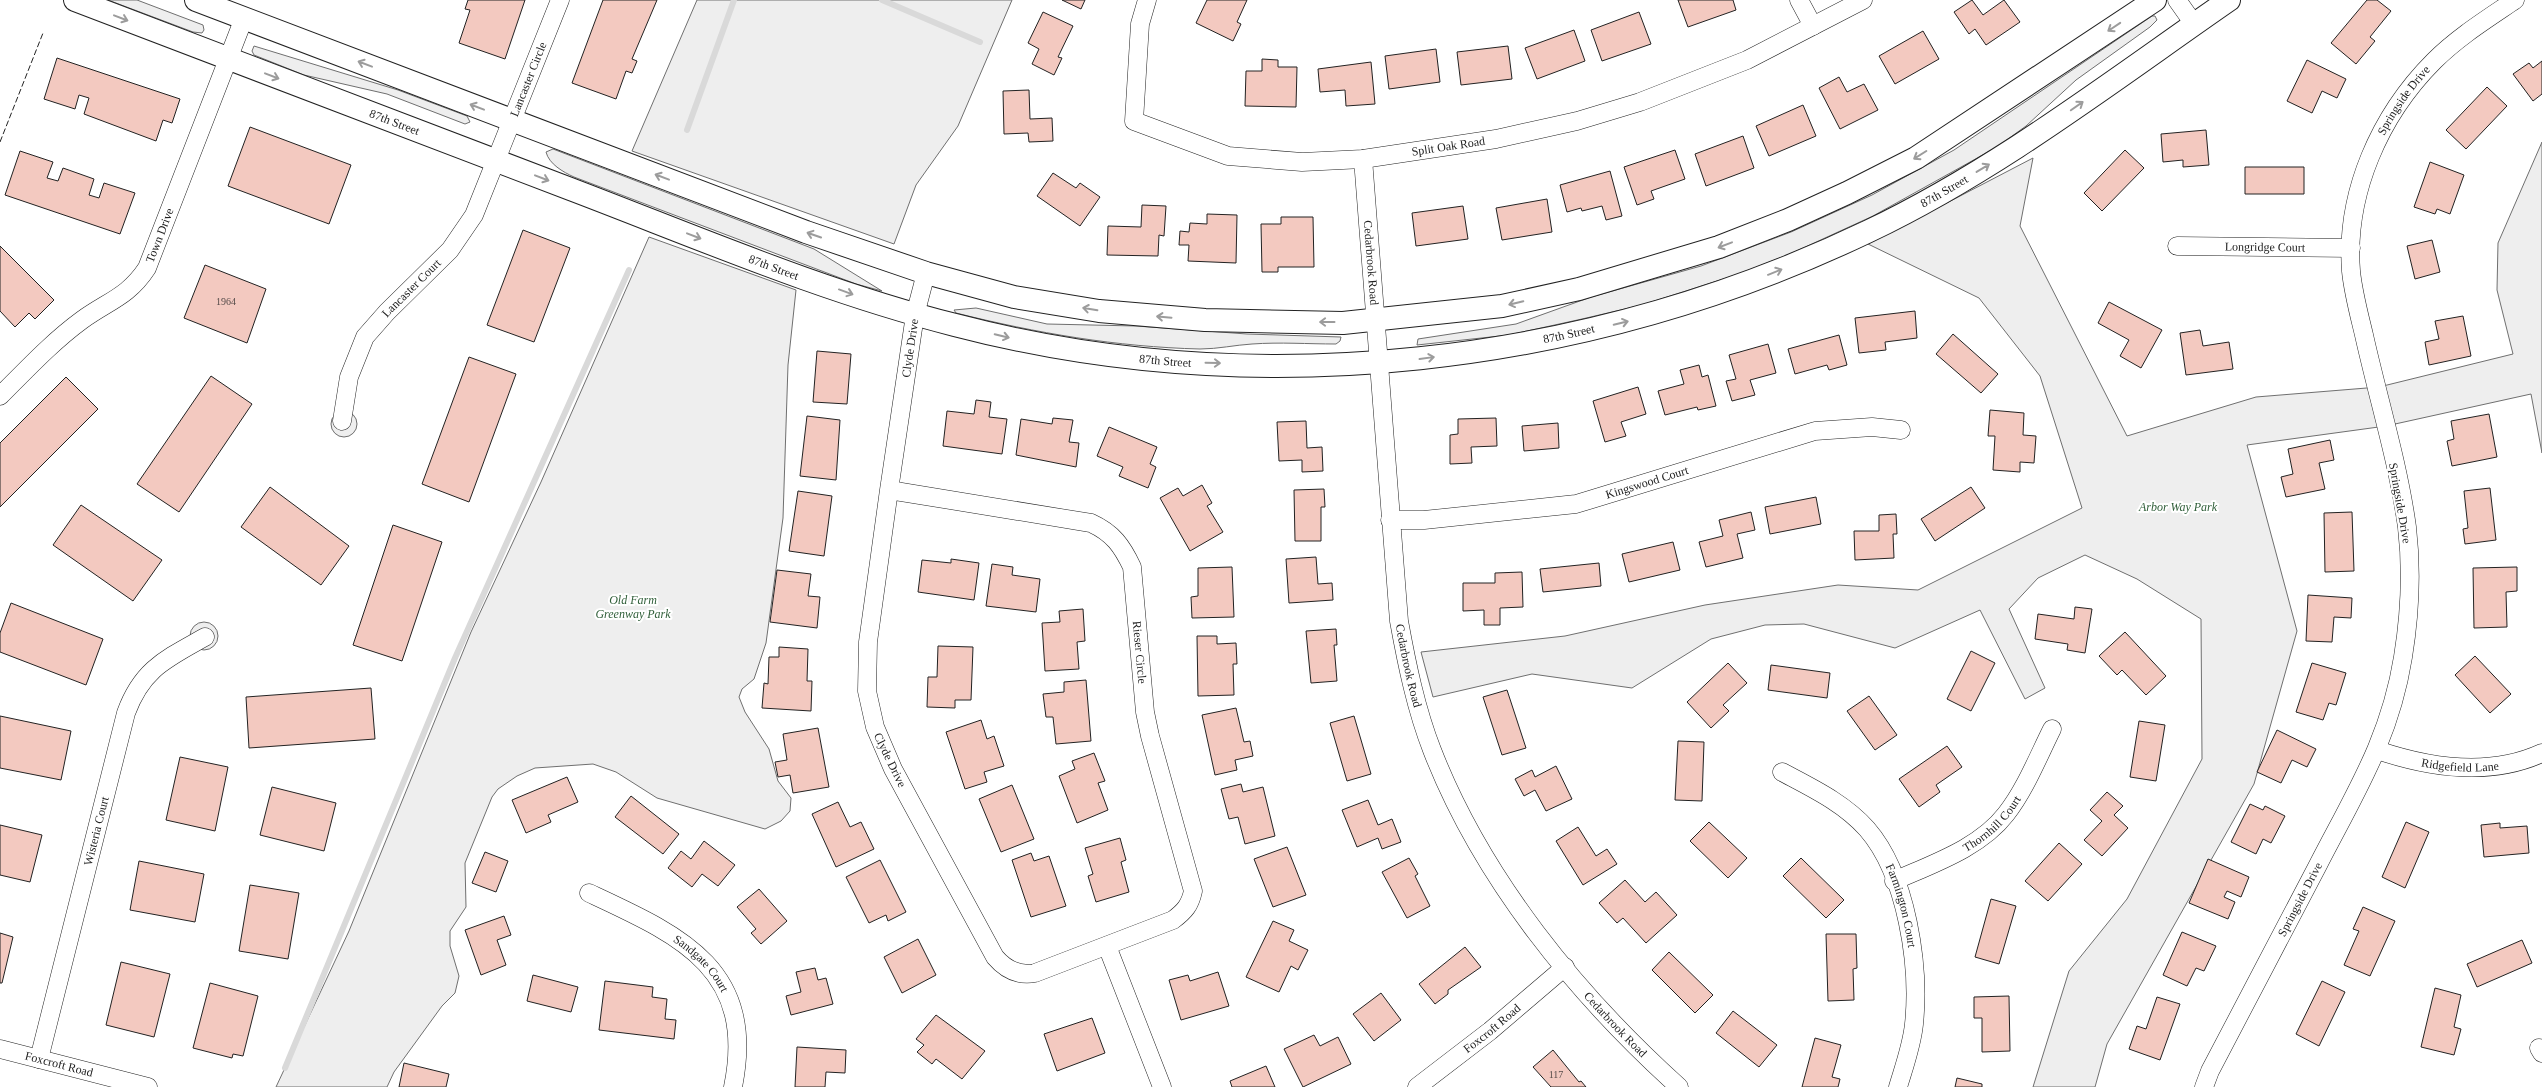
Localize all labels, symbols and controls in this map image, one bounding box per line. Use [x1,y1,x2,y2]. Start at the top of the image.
one-way arrow [113,13,128,23]
one-way arrow [2108,22,2122,32]
street label: Lancaster Circle [507,40,549,119]
one-way arrow [358,59,373,68]
street label: Springside Drive [2374,63,2433,137]
one-way arrow [264,72,280,81]
one-way arrow [470,101,485,110]
one-way arrow [2069,101,2083,111]
street label: 87th Street [367,106,422,138]
street label: Split Oak Road [1411,134,1486,159]
one-way arrow [1914,151,1928,161]
one-way arrow [1975,163,1989,173]
one-way arrow [655,172,670,181]
street label: 87th Street [1918,172,1971,210]
one-way arrow [534,174,549,183]
street label: Town Drive [143,206,177,265]
street label: Cedarbrook Road [1361,220,1381,306]
one-way arrow [807,230,822,239]
one-way arrow [686,232,701,241]
one-way arrow [1718,240,1733,250]
street label: Longridge Court [2225,240,2306,254]
street label: 87th Street [747,252,801,283]
street label: Lancaster Court [379,256,444,320]
one-way arrow [1767,267,1782,276]
one-way arrow [838,288,853,297]
house number: 1964 [216,296,236,307]
one-way arrow [1509,299,1525,308]
one-way arrow [1082,304,1098,314]
one-way arrow [1157,312,1173,321]
street label: Clyde Drive [899,318,921,378]
one-way arrow [1319,318,1335,327]
one-way arrow [1613,318,1629,327]
street label: 87th Street [1542,321,1597,346]
one-way arrow [994,332,1010,341]
street label: 87th Street [1138,352,1193,370]
one-way arrow [1419,353,1435,363]
one-way arrow [1204,359,1220,368]
street label: Springside Drive [2386,462,2414,544]
street label: Kingswood Court [1604,463,1691,502]
park label: Arbor Way Park [2138,500,2218,514]
park label: Old Farm Greenway Park [595,593,671,621]
street label: Rieser Circle [1130,620,1149,684]
street label: Cedarbrook Road [1393,623,1425,709]
street label: Clyde Drive [871,730,909,790]
street label: Ridgefield Lane [2420,755,2500,775]
street label: Thornhill Court [1960,793,2024,855]
street label: Wisteria Court [81,795,112,867]
street label: Springside Drive [2275,860,2325,939]
street label: Farmington Court [1883,861,1919,949]
street label: Sandgate Court [671,932,732,995]
street label: Cedarbrook Road [1581,989,1650,1060]
street label: Foxcroft Road [1460,1001,1523,1056]
street label: Foxcroft Road [24,1049,95,1080]
house number: 117 [1549,1069,1563,1080]

